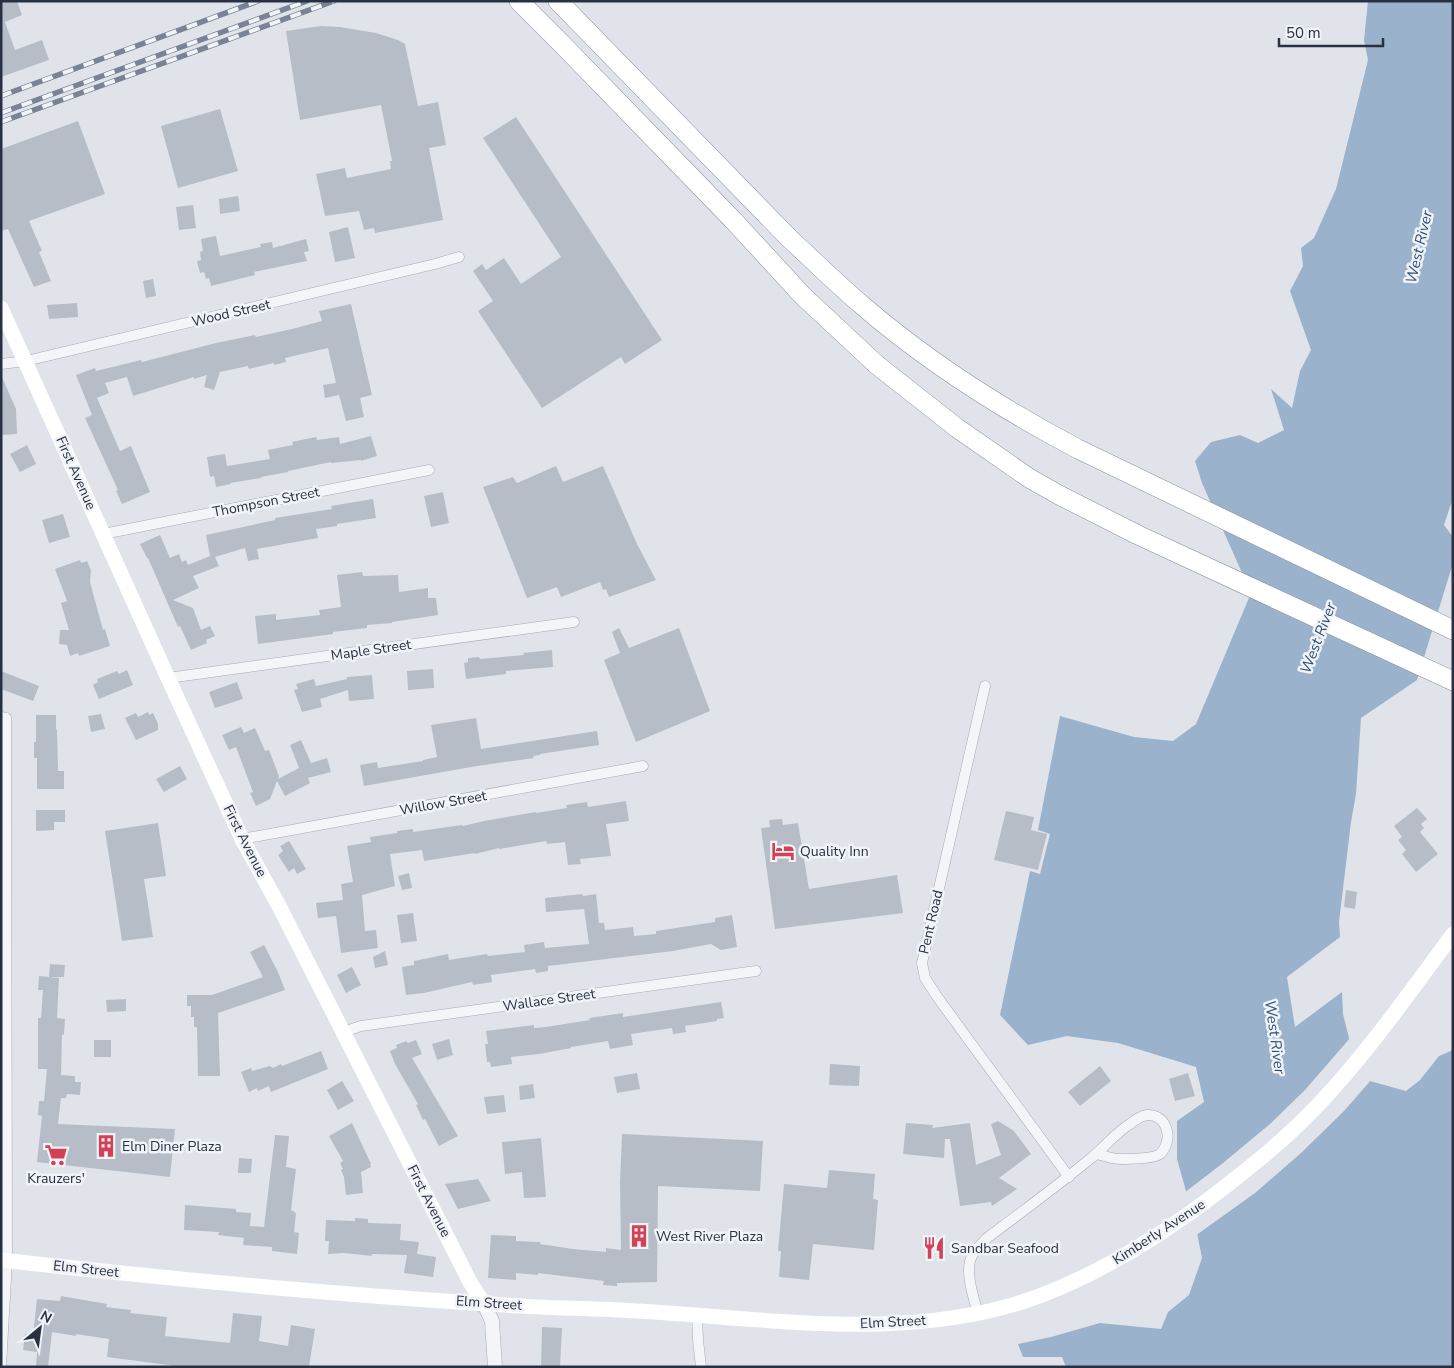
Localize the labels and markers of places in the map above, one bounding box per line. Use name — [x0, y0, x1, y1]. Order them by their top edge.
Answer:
hotel icon: Quality Inn — [770, 838, 796, 864]
place label: Quality Inn — [800, 842, 869, 861]
building icon: Elm Diner Plaza — [93, 1133, 119, 1159]
place label: Elm Diner Plaza — [122, 1137, 222, 1156]
supermarket icon: Krauzers' — [43, 1142, 69, 1168]
place label: Krauzers' — [27, 1169, 85, 1188]
building icon: West River Plaza — [626, 1223, 652, 1249]
place label: West River Plaza — [656, 1227, 763, 1246]
restaurant icon: Sandbar Seafood — [921, 1235, 947, 1261]
place label: Sandbar Seafood — [951, 1239, 1059, 1258]

